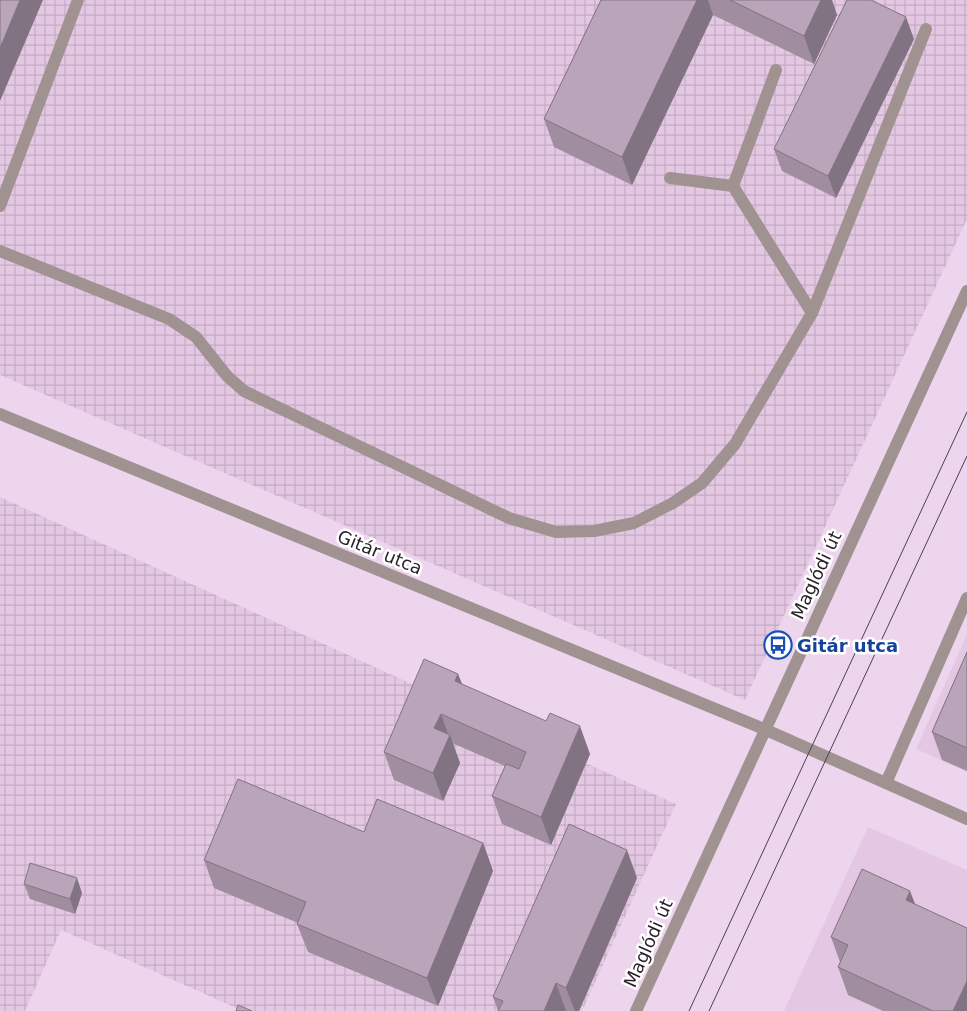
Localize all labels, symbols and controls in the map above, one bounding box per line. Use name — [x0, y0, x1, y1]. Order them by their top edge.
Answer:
street label: Gitár utca — [335, 525, 425, 579]
street label: Maglódi út — [786, 528, 846, 622]
bus stop icon: Gitár utca — [763, 630, 793, 660]
place label: Gitár utca — [797, 635, 898, 656]
street label: Maglódi út — [619, 896, 677, 990]

